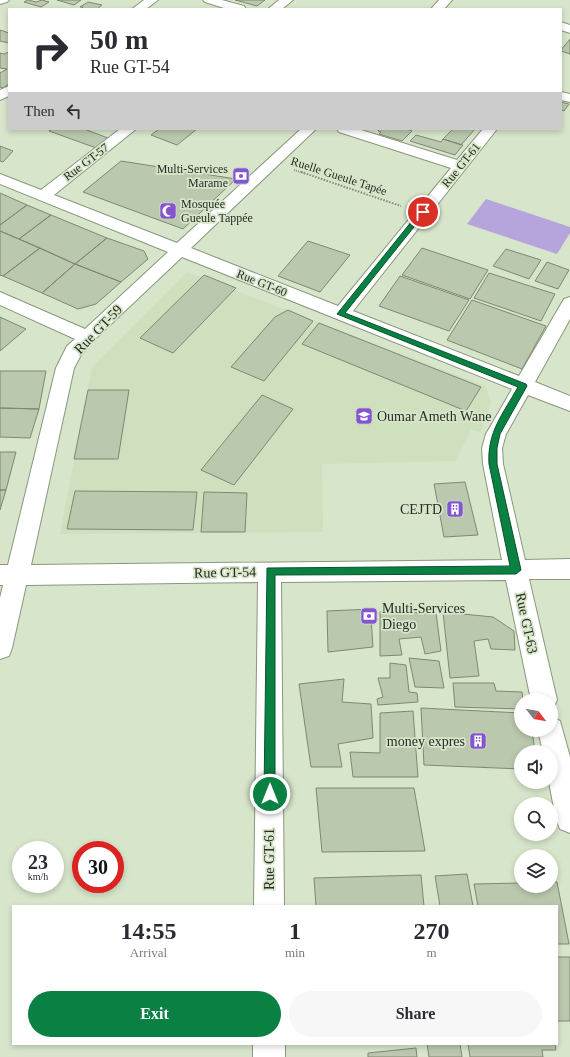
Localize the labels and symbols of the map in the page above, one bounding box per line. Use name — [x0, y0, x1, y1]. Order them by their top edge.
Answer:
street label: Rue GT-57 — [61, 140, 111, 184]
street label: Rue GT-61 — [439, 140, 483, 190]
street label: Ruelle Gueule Tapée — [289, 154, 389, 198]
place label: Multi-Services Marame — [157, 162, 228, 190]
bank icon: Multi-Services Marame — [231, 166, 251, 186]
pin — [406, 195, 440, 229]
place label: Mosquée Gueule Tappée — [181, 197, 253, 225]
mosque icon: Mosquée Gueule Tappée — [158, 201, 178, 221]
street label: Rue GT-60 — [235, 267, 289, 299]
street label: Rue GT-59 — [71, 302, 125, 357]
school or university icon: Oumar Ameth Wane — [354, 406, 374, 426]
place label: Oumar Ameth Wane — [377, 409, 491, 424]
building icon: CEJTD — [445, 499, 465, 519]
place label: CEJTD — [400, 502, 442, 517]
street label: Rue GT-54 — [194, 564, 256, 581]
street label: Rue GT-63 — [513, 591, 540, 655]
place label: Multi-Services Diego — [382, 601, 465, 632]
bank icon: Multi-Services Diego — [359, 606, 379, 626]
north arrow — [514, 693, 558, 737]
building icon: money expres — [468, 731, 488, 751]
place label: money expres — [387, 734, 465, 749]
position arrow — [249, 773, 291, 815]
street label: Rue GT-61 — [262, 828, 277, 890]
speed limit sign: 30 — [72, 841, 124, 893]

